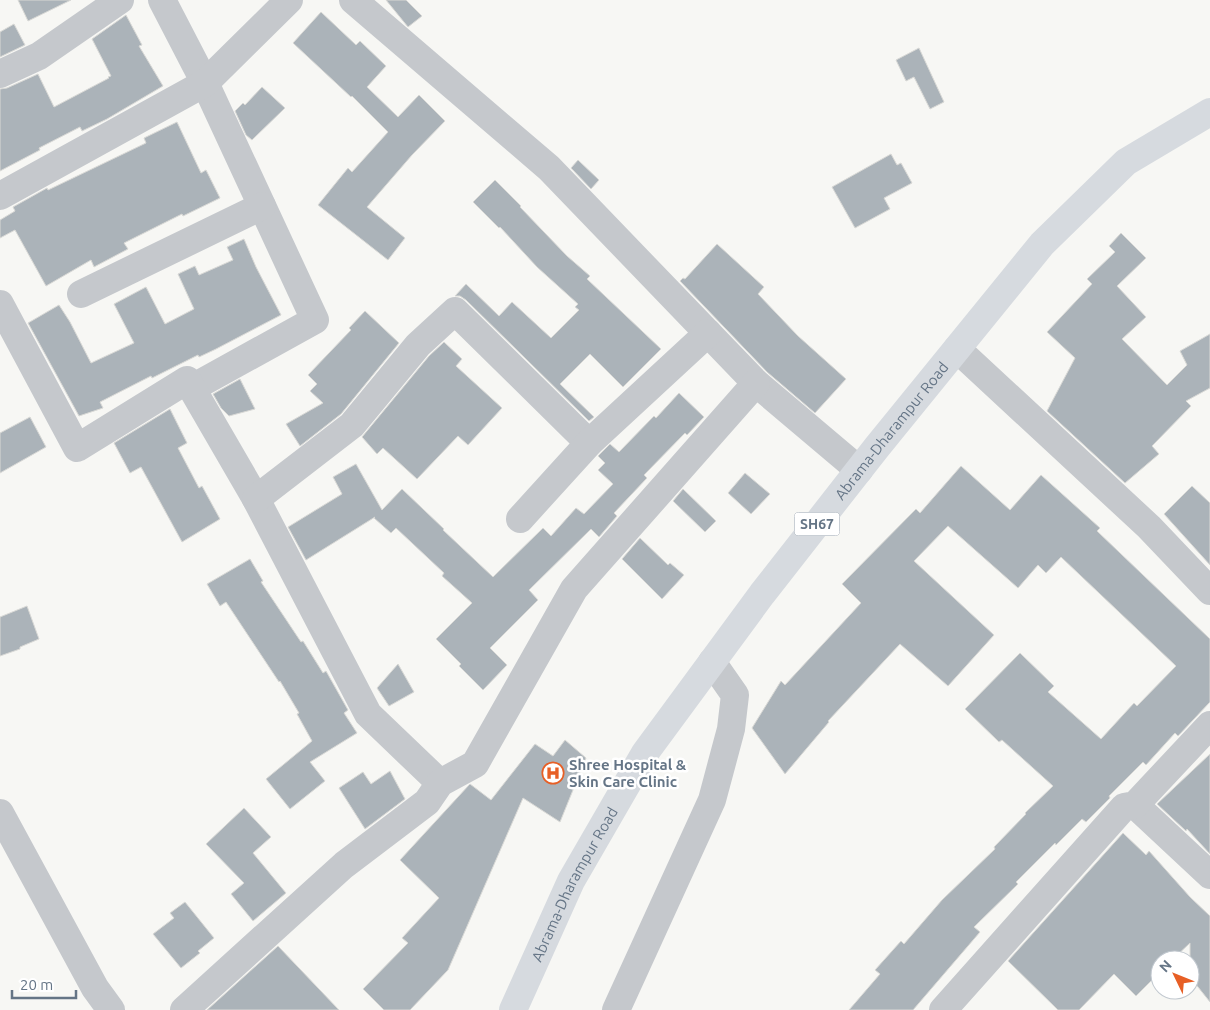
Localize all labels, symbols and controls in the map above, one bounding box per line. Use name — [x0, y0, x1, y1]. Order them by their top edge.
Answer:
street label: Abrama-Dharampur Road — [831, 358, 951, 503]
road number: SH67 — [794, 512, 840, 536]
place label: Shree Hospital & Skin Care Clinic — [569, 756, 687, 790]
hospital icon: Shree Hospital & Skin Care Clinic — [541, 761, 565, 785]
street label: Abrama-Dharampur Road — [528, 804, 621, 964]
north arrow — [1150, 950, 1200, 1000]
text: N — [1156, 957, 1175, 975]
scale bar — [12, 968, 76, 1000]
text: 20 m — [20, 976, 53, 993]

